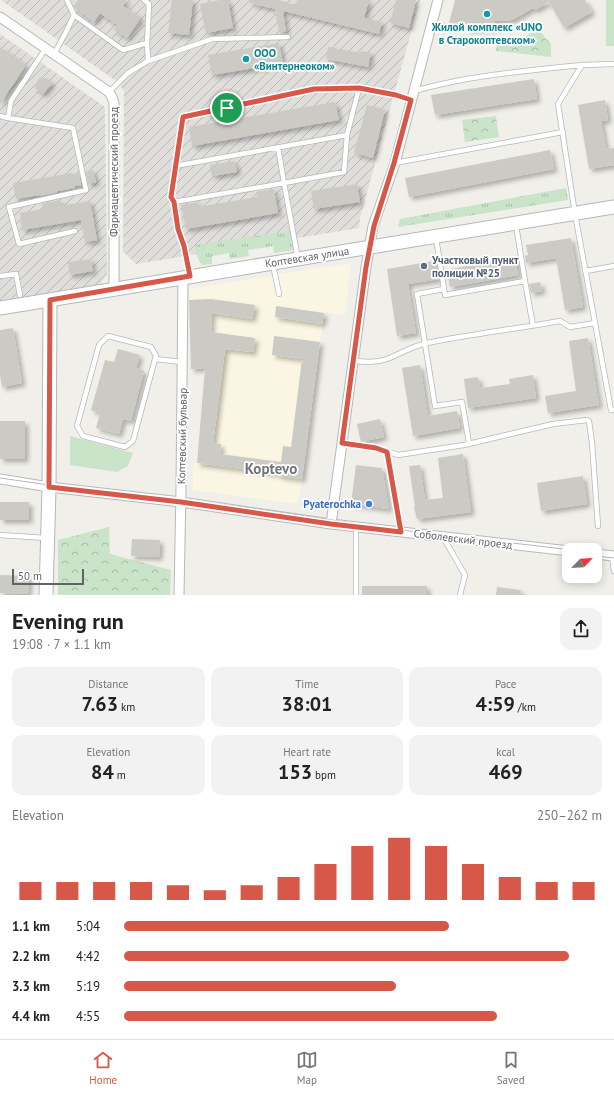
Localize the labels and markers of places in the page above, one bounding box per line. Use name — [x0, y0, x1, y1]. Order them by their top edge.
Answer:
marker: Жилой комплекс «UNO в Старокоптевском» — [482, 9, 492, 19]
place label: Жилой комплекс «UNO в Старокоптевском» — [431, 20, 542, 47]
place label: ООО «Винтернеоком» — [254, 46, 336, 73]
marker: ООО «Винтернеоком» — [241, 54, 251, 64]
pin — [210, 91, 244, 125]
place label: Участковый пункт полиции №25 — [431, 253, 519, 280]
marker: Участковый пункт полиции №25 — [419, 261, 429, 271]
place label: Pyaterochka — [303, 497, 361, 511]
marker: Pyaterochka — [364, 499, 374, 509]

